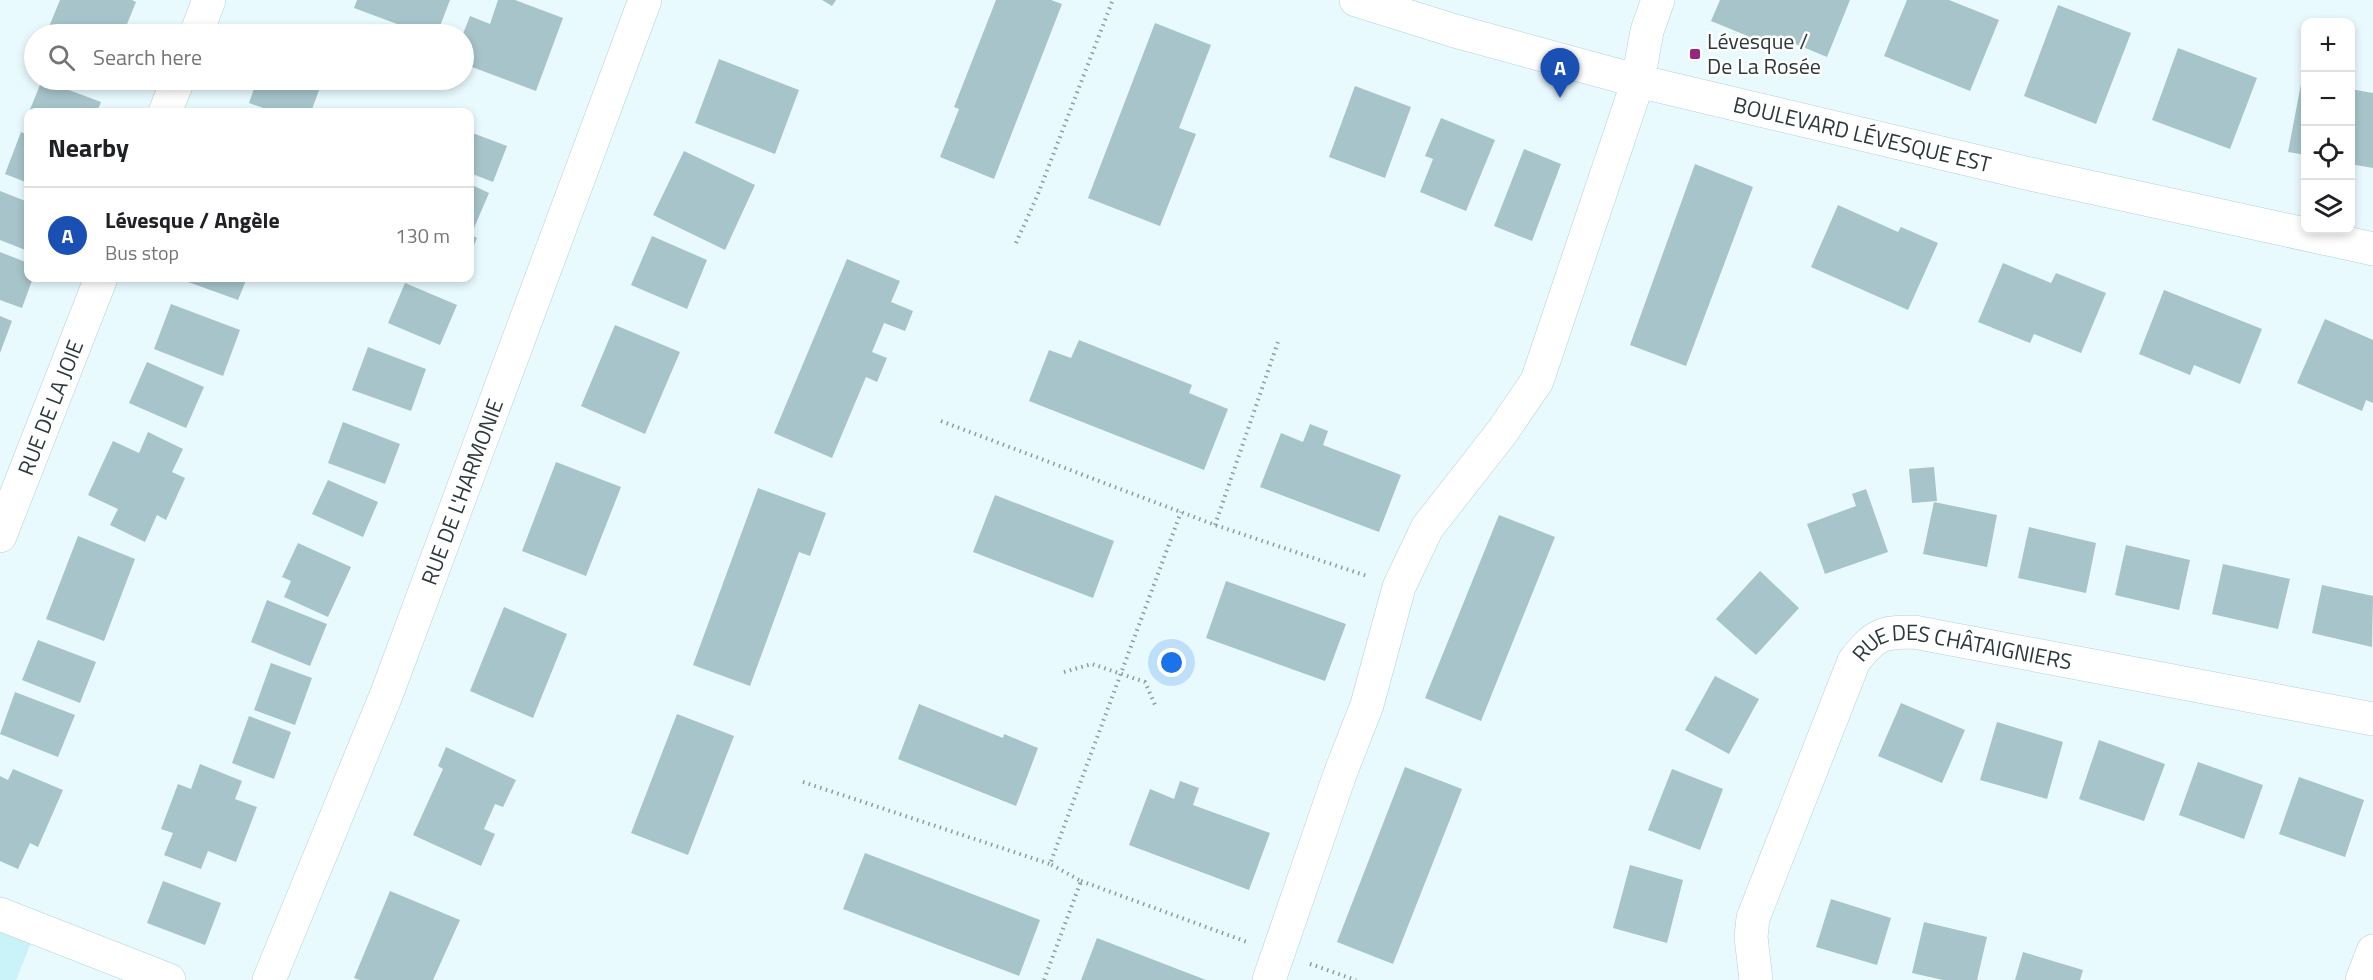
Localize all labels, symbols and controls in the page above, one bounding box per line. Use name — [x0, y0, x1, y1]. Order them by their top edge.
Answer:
map controls — [2301, 18, 2355, 234]
button: + — [2301, 18, 2355, 72]
search box — [24, 24, 474, 90]
place label: Lévesque / De La Rosée — [1707, 24, 1821, 83]
text: Search here — [93, 40, 202, 74]
icon: search — [45, 41, 78, 74]
marker: Lévesque / De La Rosée — [1688, 47, 1702, 61]
pin: A — [1540, 48, 1580, 98]
button: − — [2301, 72, 2355, 126]
street label: BOULEVARD LÉVESQUE EST — [1730, 87, 1995, 181]
button: locate — [2301, 126, 2355, 180]
text: Nearby — [48, 128, 129, 167]
button: layers — [2301, 180, 2355, 234]
text: Lévesque / Angèle — [105, 203, 280, 237]
text: A — [61, 220, 74, 251]
text: 130 m — [395, 220, 450, 251]
text: Bus stop — [105, 237, 179, 268]
street label: RUE DE LA JOIE — [8, 335, 92, 480]
street label: RUE DE L'HARMONIE — [412, 394, 512, 590]
text: RUE DES CHÂTAIGNIERS — [1843, 615, 2075, 679]
your location — [1157, 648, 1186, 677]
street label: RUE DES CHÂTAIGNIERS — [1853, 651, 2081, 681]

